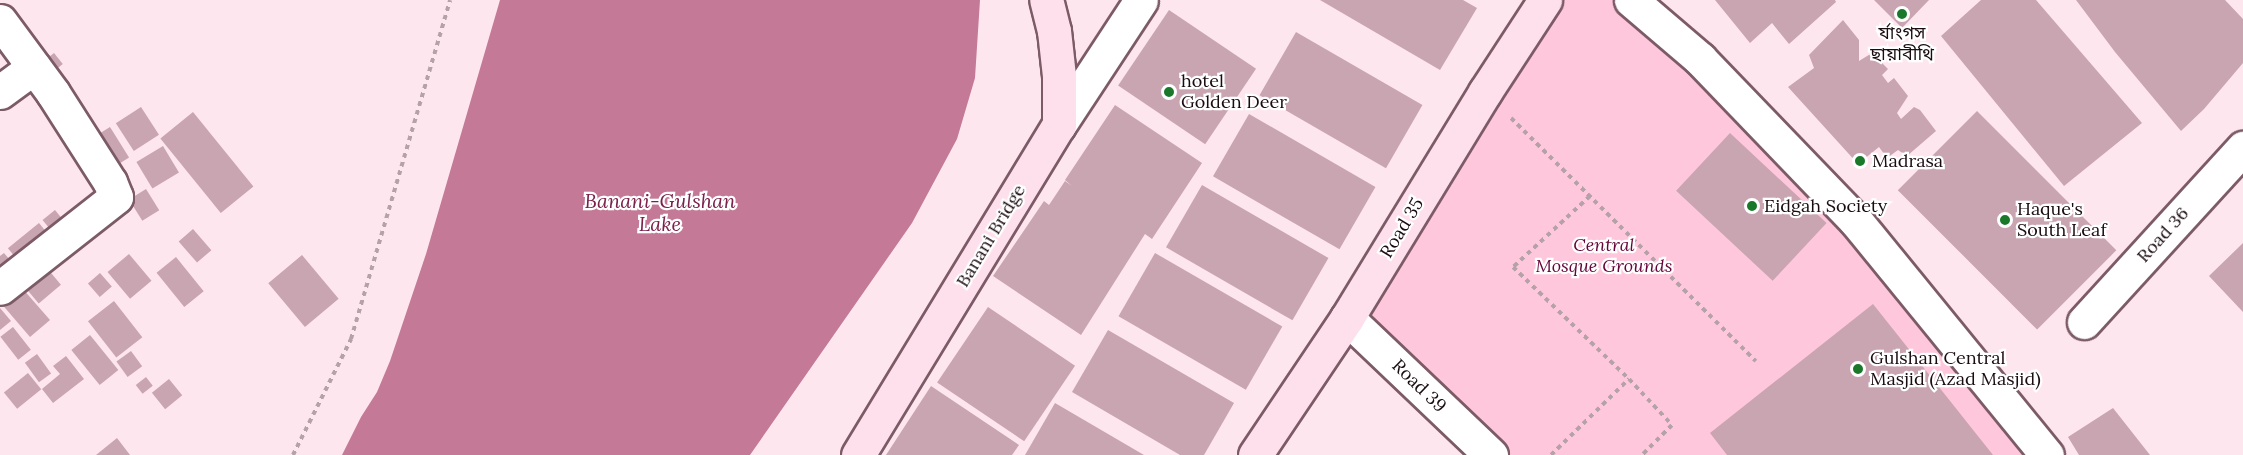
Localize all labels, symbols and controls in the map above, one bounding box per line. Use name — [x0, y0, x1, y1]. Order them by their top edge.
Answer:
marker: র্যাংগস ছায়াবীথি — [1895, 7, 1909, 21]
place label: র্যাংগস ছায়াবীথি — [1870, 23, 1934, 66]
place label: hotel Golden Deer — [1181, 71, 1287, 113]
marker: hotel Golden Deer — [1162, 85, 1176, 99]
place label: Madrasa — [1872, 150, 1943, 172]
marker: Madrasa — [1853, 154, 1867, 168]
street label: Banani Bridge — [952, 181, 1030, 291]
water label: Banani-Gulshan Lake — [585, 188, 735, 235]
street label: Road 35 — [1376, 194, 1428, 262]
place label: Eidgah Society — [1764, 195, 1887, 217]
marker: Eidgah Society — [1745, 199, 1759, 213]
place label: Haque's South Leaf — [2017, 199, 2106, 242]
street label: Road 36 — [2133, 203, 2193, 267]
marker: Haque's South Leaf — [1998, 213, 2012, 227]
park label: Central Mosque Grounds — [1535, 235, 1673, 278]
place label: Gulshan Central Masjid (Azad Masjid) — [1870, 348, 2041, 391]
street label: Road 39 — [1387, 355, 1451, 417]
marker: Gulshan Central Masjid (Azad Masjid) — [1851, 362, 1865, 376]

